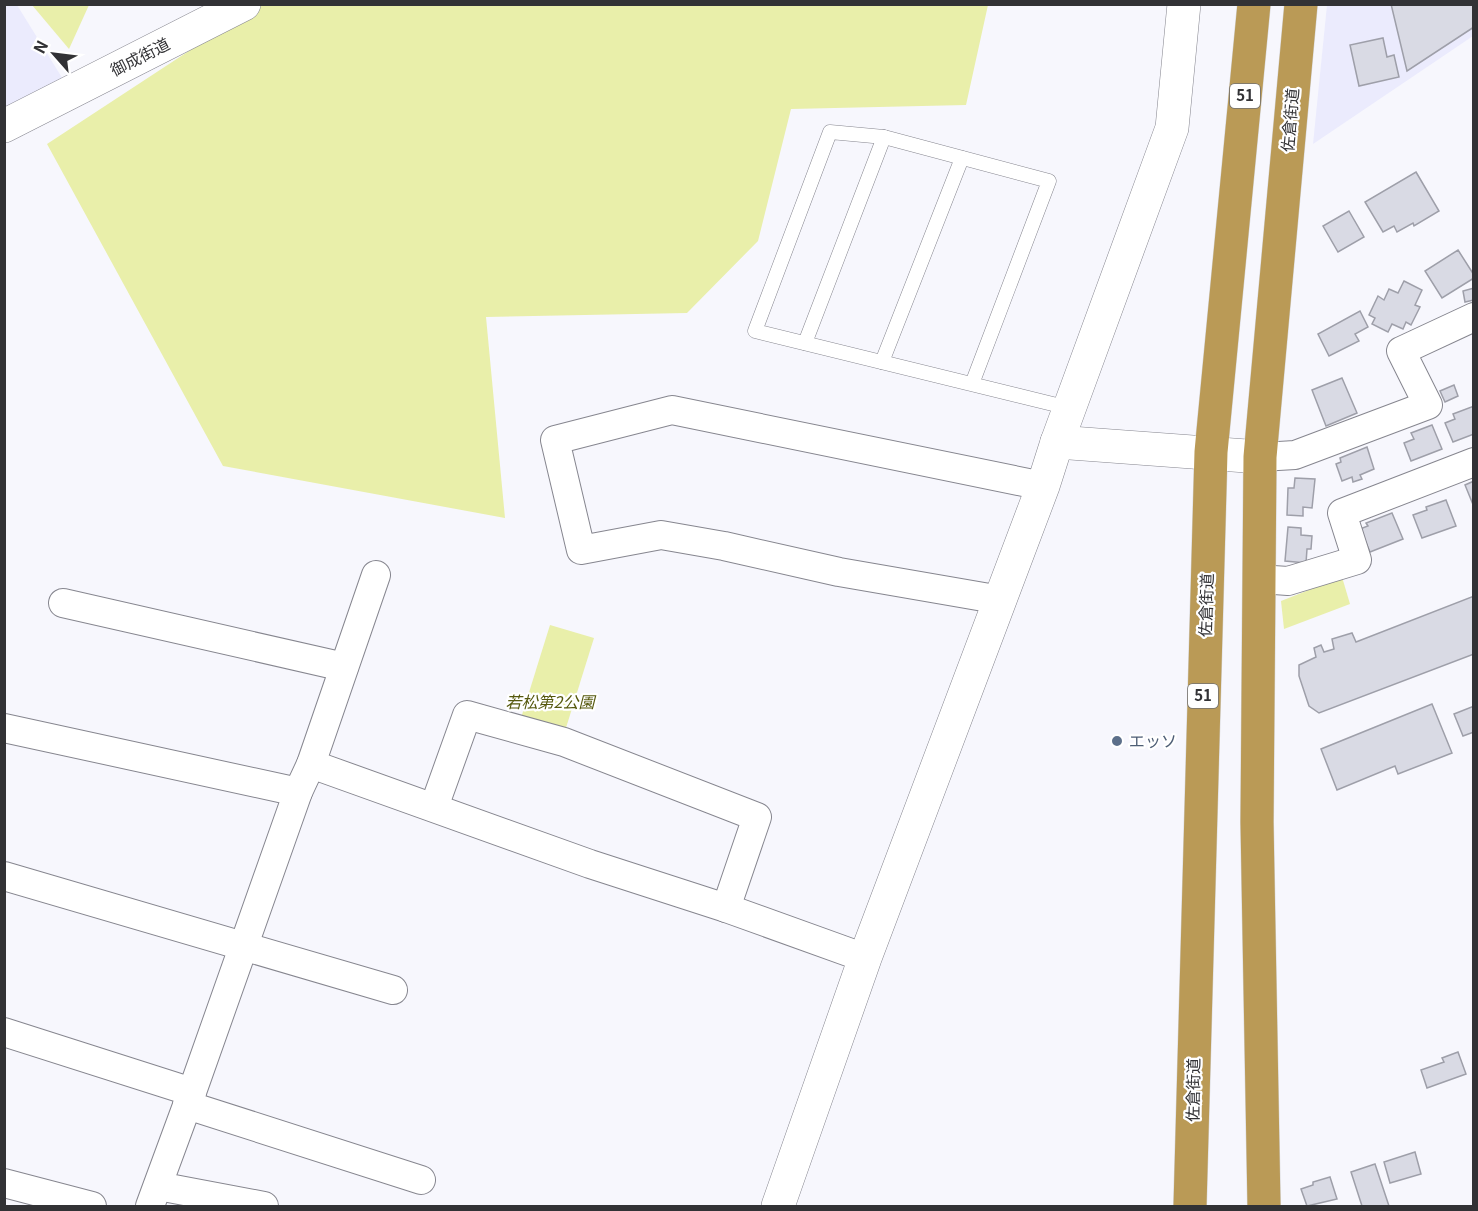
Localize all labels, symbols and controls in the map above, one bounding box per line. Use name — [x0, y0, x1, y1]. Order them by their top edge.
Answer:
north arrow — [24, 24, 84, 84]
street label: 御成街道 — [106, 31, 174, 81]
text: N — [26, 36, 53, 57]
road number: 51 — [1230, 84, 1260, 108]
street label: 佐倉街道 — [1274, 87, 1304, 153]
street label: 佐倉街道 — [1192, 573, 1218, 637]
road number: 51 — [1188, 684, 1218, 708]
park label: 若松第2公園 — [506, 689, 596, 713]
place label: エッソ — [1129, 728, 1177, 752]
marker: エッソ — [1110, 734, 1124, 748]
street label: 佐倉街道 — [1179, 1058, 1205, 1122]

